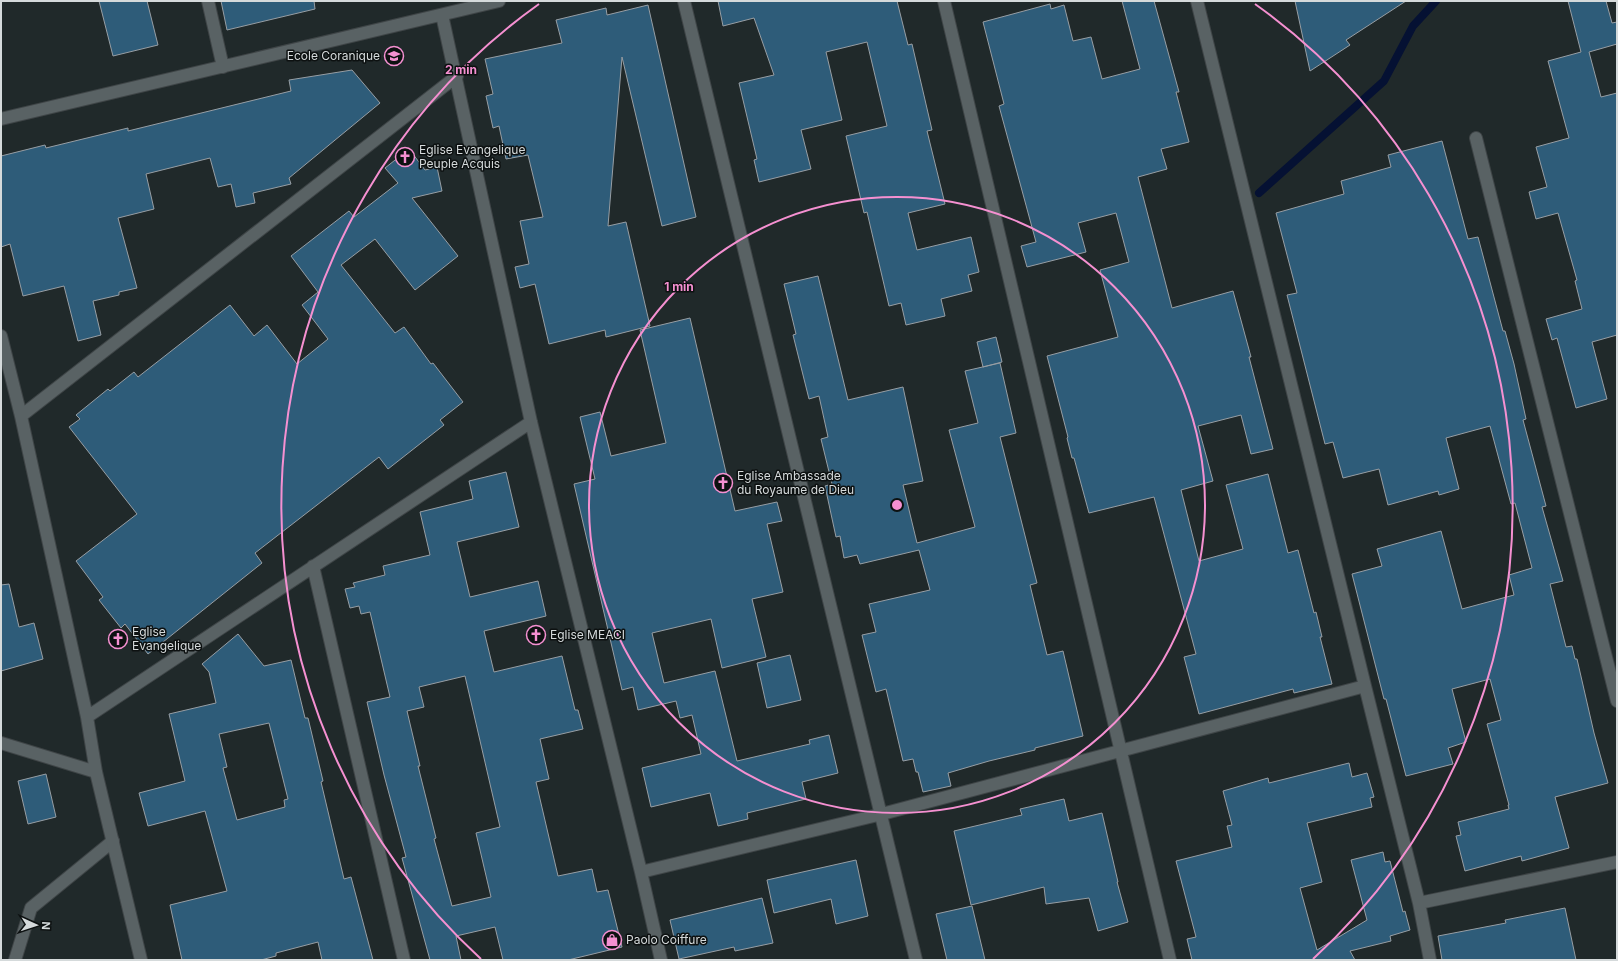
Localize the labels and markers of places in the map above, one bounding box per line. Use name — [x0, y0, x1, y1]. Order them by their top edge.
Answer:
school or university icon: Ecole Coranique — [383, 45, 405, 67]
place label: Ecole Coranique — [287, 48, 380, 63]
place label: Eglise Evangelique Peuple Acquis — [419, 142, 525, 171]
church icon: Eglise Evangelique Peuple Acquis — [394, 146, 416, 168]
place label: Eglise Ambassade du Royaume de Dieu — [737, 468, 854, 497]
church icon: Eglise Ambassade du Royaume de Dieu — [712, 472, 734, 494]
centre of rings — [890, 498, 904, 512]
place label: Eglise Evangelique — [132, 624, 201, 653]
church icon: Eglise MEACI — [525, 624, 547, 646]
place label: Eglise MEACI — [550, 627, 625, 642]
church icon: Eglise Evangelique — [107, 628, 129, 650]
shop icon: Paolo Coiffure — [601, 929, 623, 951]
place label: Paolo Coiffure — [626, 932, 707, 947]

